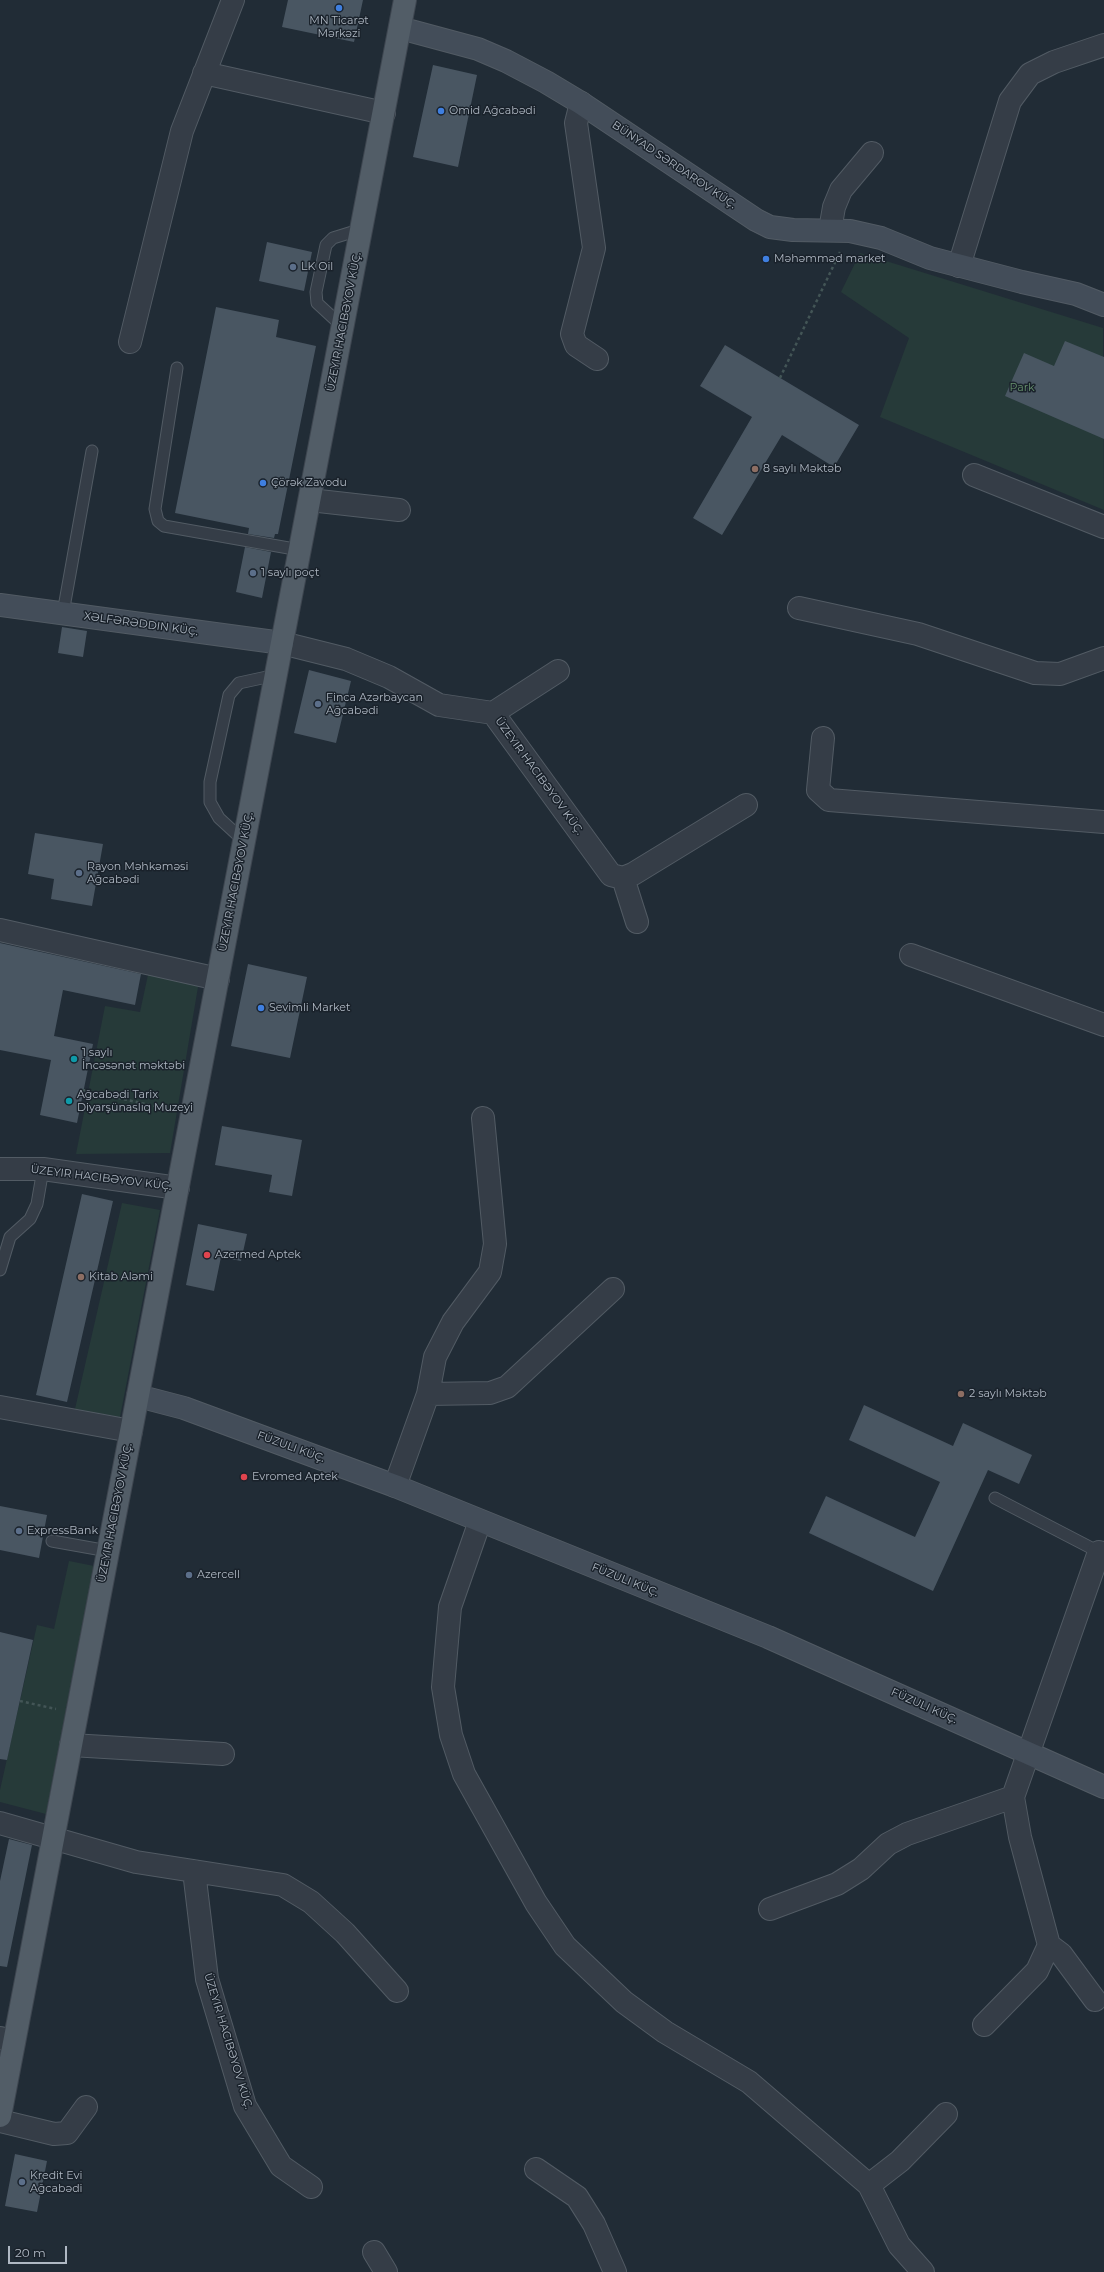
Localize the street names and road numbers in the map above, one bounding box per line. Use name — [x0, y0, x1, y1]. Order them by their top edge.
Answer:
street label: BÜNYAD SƏRDAROV KÜÇ. — [609, 118, 739, 212]
street label: ÜZEYIR HACIBƏYOV KÜÇ. — [324, 251, 364, 393]
street label: XƏLFƏRƏDDIN KÜÇ. — [83, 609, 199, 639]
street label: ÜZEYIR HACIBƏYOV KÜÇ. — [492, 715, 586, 837]
street label: ÜZEYIR HACIBƏYOV KÜÇ. — [216, 811, 256, 953]
street label: ÜZEYIR HACIBƏYOV KÜÇ. — [30, 1163, 172, 1193]
street label: FÜZULI KÜÇ. — [255, 1429, 327, 1465]
street label: ÜZEYIR HACIBƏYOV KÜÇ. — [95, 1442, 135, 1584]
street label: FÜZULI KÜÇ. — [590, 1561, 660, 1599]
street label: FÜZULI KÜÇ. — [889, 1686, 959, 1726]
street label: ÜZEYIR HACIBƏYOV KÜÇ. — [201, 1971, 255, 2111]

